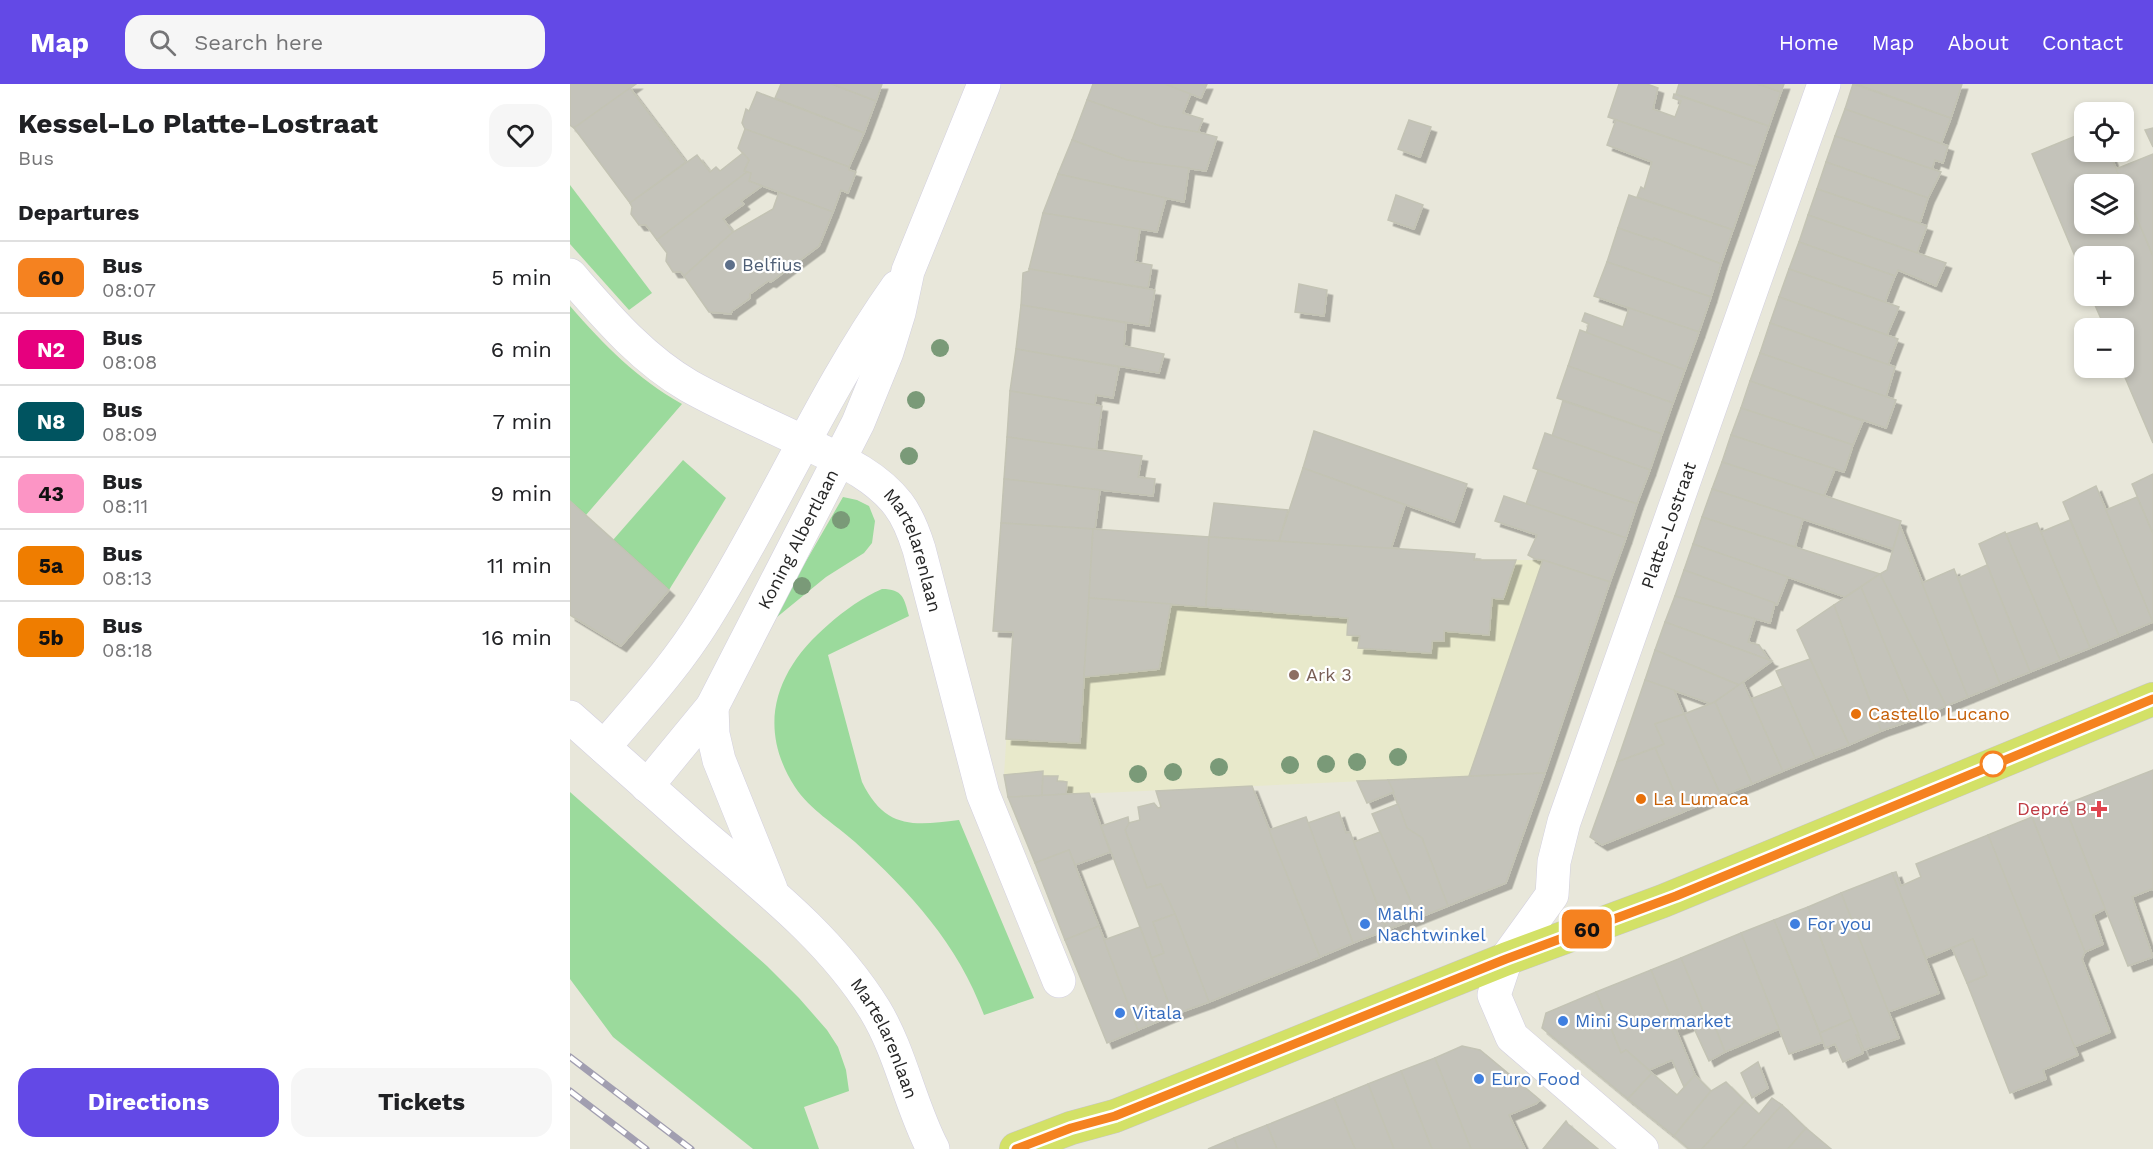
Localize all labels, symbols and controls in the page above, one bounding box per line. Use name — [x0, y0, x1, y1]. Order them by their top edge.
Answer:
search box — [125, 15, 545, 69]
text: Map — [30, 26, 89, 59]
icon: search — [146, 26, 179, 59]
text: Search here — [194, 30, 323, 55]
text: Home — [1779, 30, 1839, 55]
text: Map — [1872, 30, 1915, 55]
text: About — [1948, 30, 2009, 55]
text: Contact — [2042, 30, 2123, 55]
map controls — [2074, 102, 2134, 378]
button: locate — [2074, 102, 2134, 162]
button: heart — [489, 104, 552, 167]
text: Kessel-Lo Platte-Lostraat — [18, 107, 378, 140]
text: Bus — [18, 146, 54, 170]
button: layers — [2074, 174, 2134, 234]
text: Departures — [18, 200, 139, 225]
button: + — [2074, 246, 2134, 306]
text: Bus — [102, 253, 142, 278]
place label: Belfius — [742, 254, 802, 275]
marker: Belfius — [723, 258, 737, 272]
text: 60 — [38, 265, 64, 290]
text: 5 min — [491, 265, 552, 290]
text: 08:07 — [102, 278, 156, 302]
button: − — [2074, 318, 2134, 378]
text: Bus — [102, 325, 142, 350]
text: N2 — [37, 337, 65, 362]
text: 6 min — [491, 337, 552, 362]
text: 08:08 — [102, 350, 157, 374]
text: Bus — [102, 397, 142, 422]
text: N8 — [37, 409, 65, 434]
text: 7 min — [492, 409, 552, 434]
text: 08:09 — [102, 422, 157, 446]
street label: Platte-Lostraat — [1636, 458, 1700, 591]
street label: Koning Albertlaan — [753, 465, 842, 612]
text: Bus — [102, 469, 142, 494]
text: 43 — [38, 481, 64, 506]
text: 9 min — [490, 481, 552, 506]
street label: Martelarenlaan — [879, 484, 946, 614]
text: 08:11 — [102, 494, 148, 518]
text: Bus — [102, 541, 142, 566]
text: 5a — [39, 553, 63, 578]
text: 11 min — [487, 553, 552, 578]
text: 08:13 — [102, 566, 152, 590]
text: Bus — [102, 613, 142, 638]
text: 5b — [38, 625, 64, 650]
text: 16 min — [482, 625, 552, 650]
text: 08:18 — [102, 638, 153, 662]
place label: Ark 3 — [1306, 664, 1352, 685]
marker: Ark 3 — [1287, 668, 1301, 682]
place label: Castello Lucano — [1868, 703, 2010, 724]
marker: Castello Lucano — [1849, 707, 1863, 721]
unlabelled marker — [1980, 751, 2006, 777]
place label: La Lumaca — [1653, 788, 1749, 809]
marker: La Lumaca — [1634, 792, 1648, 806]
place label: Depré B — [2017, 798, 2087, 819]
marker: Depré B — [2092, 802, 2106, 816]
place label: Malhi Nachtwinkel — [1377, 903, 1486, 945]
line badge: 60 — [1560, 910, 1614, 948]
place label: For you — [1807, 913, 1872, 934]
marker: Malhi Nachtwinkel — [1358, 917, 1372, 931]
text: 60 — [1574, 917, 1600, 942]
marker: For you — [1788, 917, 1802, 931]
street label: Martelarenlaan — [847, 974, 922, 1101]
place label: Vitala — [1132, 1002, 1182, 1023]
marker: Vitala — [1113, 1006, 1127, 1020]
place label: Mini Supermarket — [1575, 1010, 1731, 1031]
marker: Mini Supermarket — [1556, 1014, 1570, 1028]
button: Directions — [18, 1068, 279, 1137]
button: Tickets — [291, 1068, 552, 1137]
place label: Euro Food — [1491, 1068, 1580, 1089]
marker: Euro Food — [1472, 1072, 1486, 1086]

